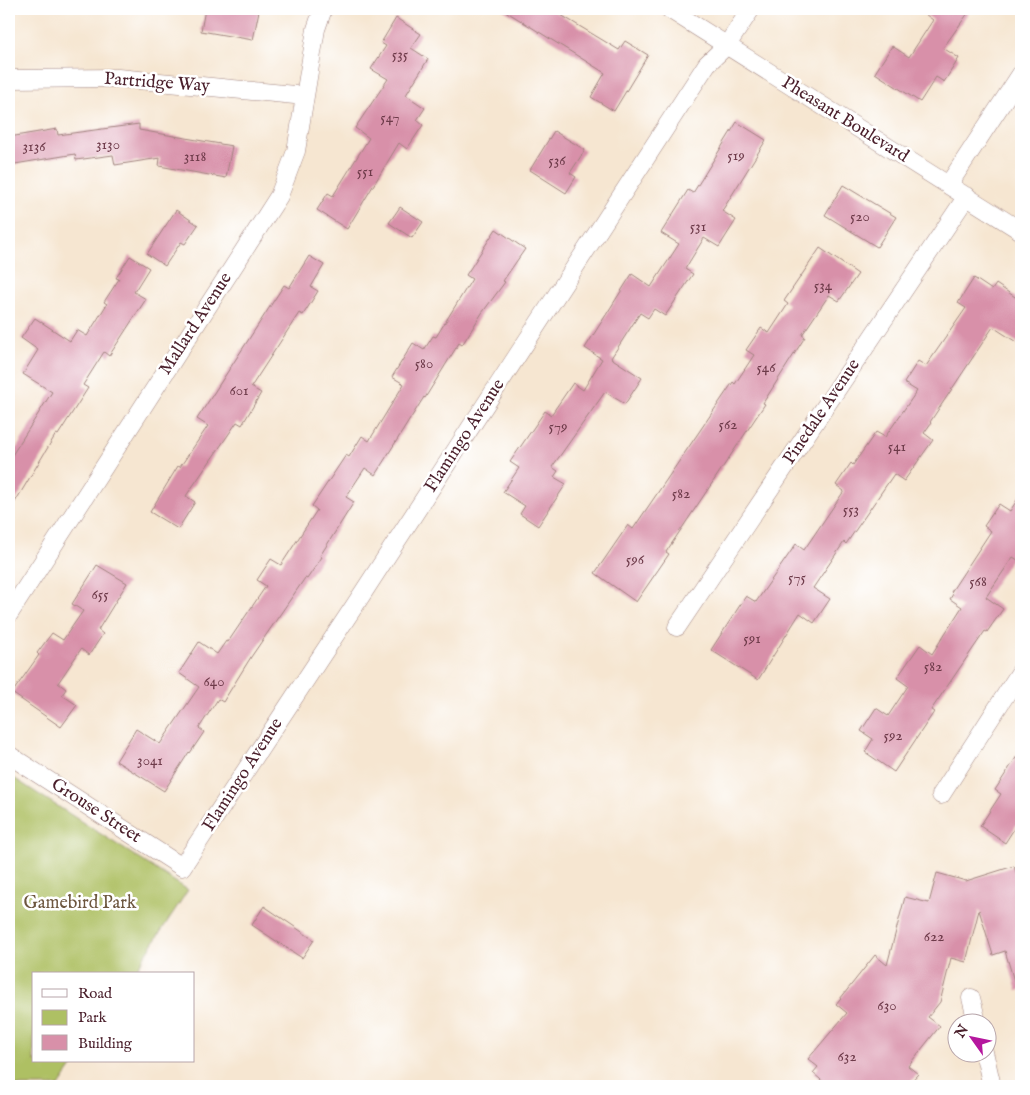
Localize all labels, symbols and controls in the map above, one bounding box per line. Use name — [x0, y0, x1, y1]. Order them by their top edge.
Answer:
house number: 535 — [392, 45, 409, 64]
street label: Partridge Way — [103, 68, 211, 98]
street label: Pheasant Boulevard — [777, 72, 913, 169]
house number: 547 — [380, 108, 400, 127]
house number: 3130 — [96, 135, 120, 154]
house number: 3136 — [22, 137, 46, 156]
house number: 519 — [727, 146, 745, 165]
house number: 3118 — [184, 147, 206, 166]
house number: 536 — [548, 151, 566, 170]
house number: 551 — [357, 162, 373, 181]
house number: 520 — [850, 207, 870, 226]
house number: 531 — [690, 217, 706, 236]
street label: Mallard Avenue — [154, 268, 238, 380]
house number: 534 — [814, 276, 833, 295]
house number: 580 — [415, 354, 433, 373]
street label: Pinedale Avenue — [778, 355, 866, 469]
house number: 546 — [756, 358, 776, 377]
street label: Flamingo Avenue — [420, 375, 510, 497]
house number: 601 — [229, 381, 249, 400]
house number: 562 — [719, 415, 737, 434]
house number: 579 — [549, 417, 568, 436]
house number: 541 — [888, 437, 906, 456]
house number: 582 — [672, 484, 690, 503]
house number: 553 — [843, 500, 859, 519]
house number: 596 — [626, 550, 645, 569]
house number: 575 — [788, 568, 807, 587]
house number: 568 — [969, 572, 987, 591]
house number: 655 — [91, 585, 109, 604]
house number: 591 — [743, 629, 761, 648]
house number: 582 — [924, 657, 942, 676]
house number: 640 — [203, 672, 225, 691]
street label: Flamingo Avenue — [198, 714, 288, 836]
house number: 592 — [883, 726, 903, 745]
house number: 3041 — [137, 751, 163, 770]
street label: Grouse Street — [46, 773, 146, 849]
park label: Gamebird Park — [24, 892, 137, 915]
house number: 622 — [924, 927, 944, 946]
legend — [32, 972, 195, 1062]
text: Road — [78, 984, 113, 1003]
house number: 630 — [877, 996, 897, 1015]
text: Park — [78, 1008, 108, 1027]
north arrow — [948, 1012, 998, 1062]
text: N — [951, 1021, 973, 1042]
text: Building — [78, 1034, 133, 1053]
house number: 632 — [838, 1047, 856, 1066]

